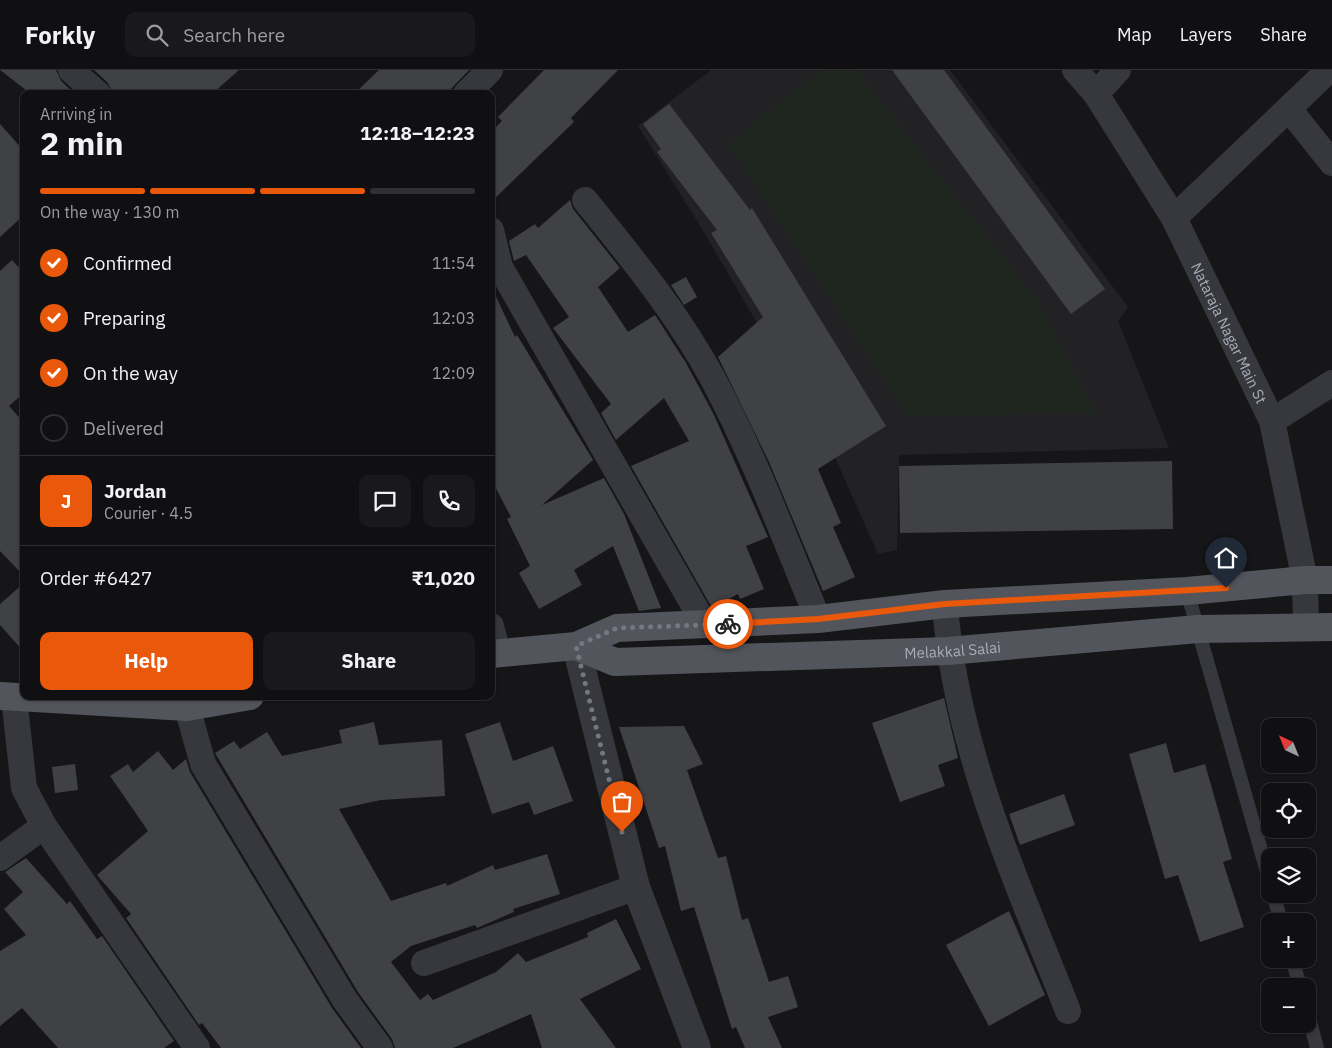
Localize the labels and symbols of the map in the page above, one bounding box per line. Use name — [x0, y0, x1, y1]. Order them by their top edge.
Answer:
street label: Nataraja Nagar Main St — [1187, 259, 1272, 407]
pin — [1205, 537, 1247, 588]
courier — [703, 599, 753, 649]
street label: Melakkal Salai — [904, 637, 1002, 662]
north arrow — [1261, 718, 1316, 772]
pin — [601, 781, 643, 832]

